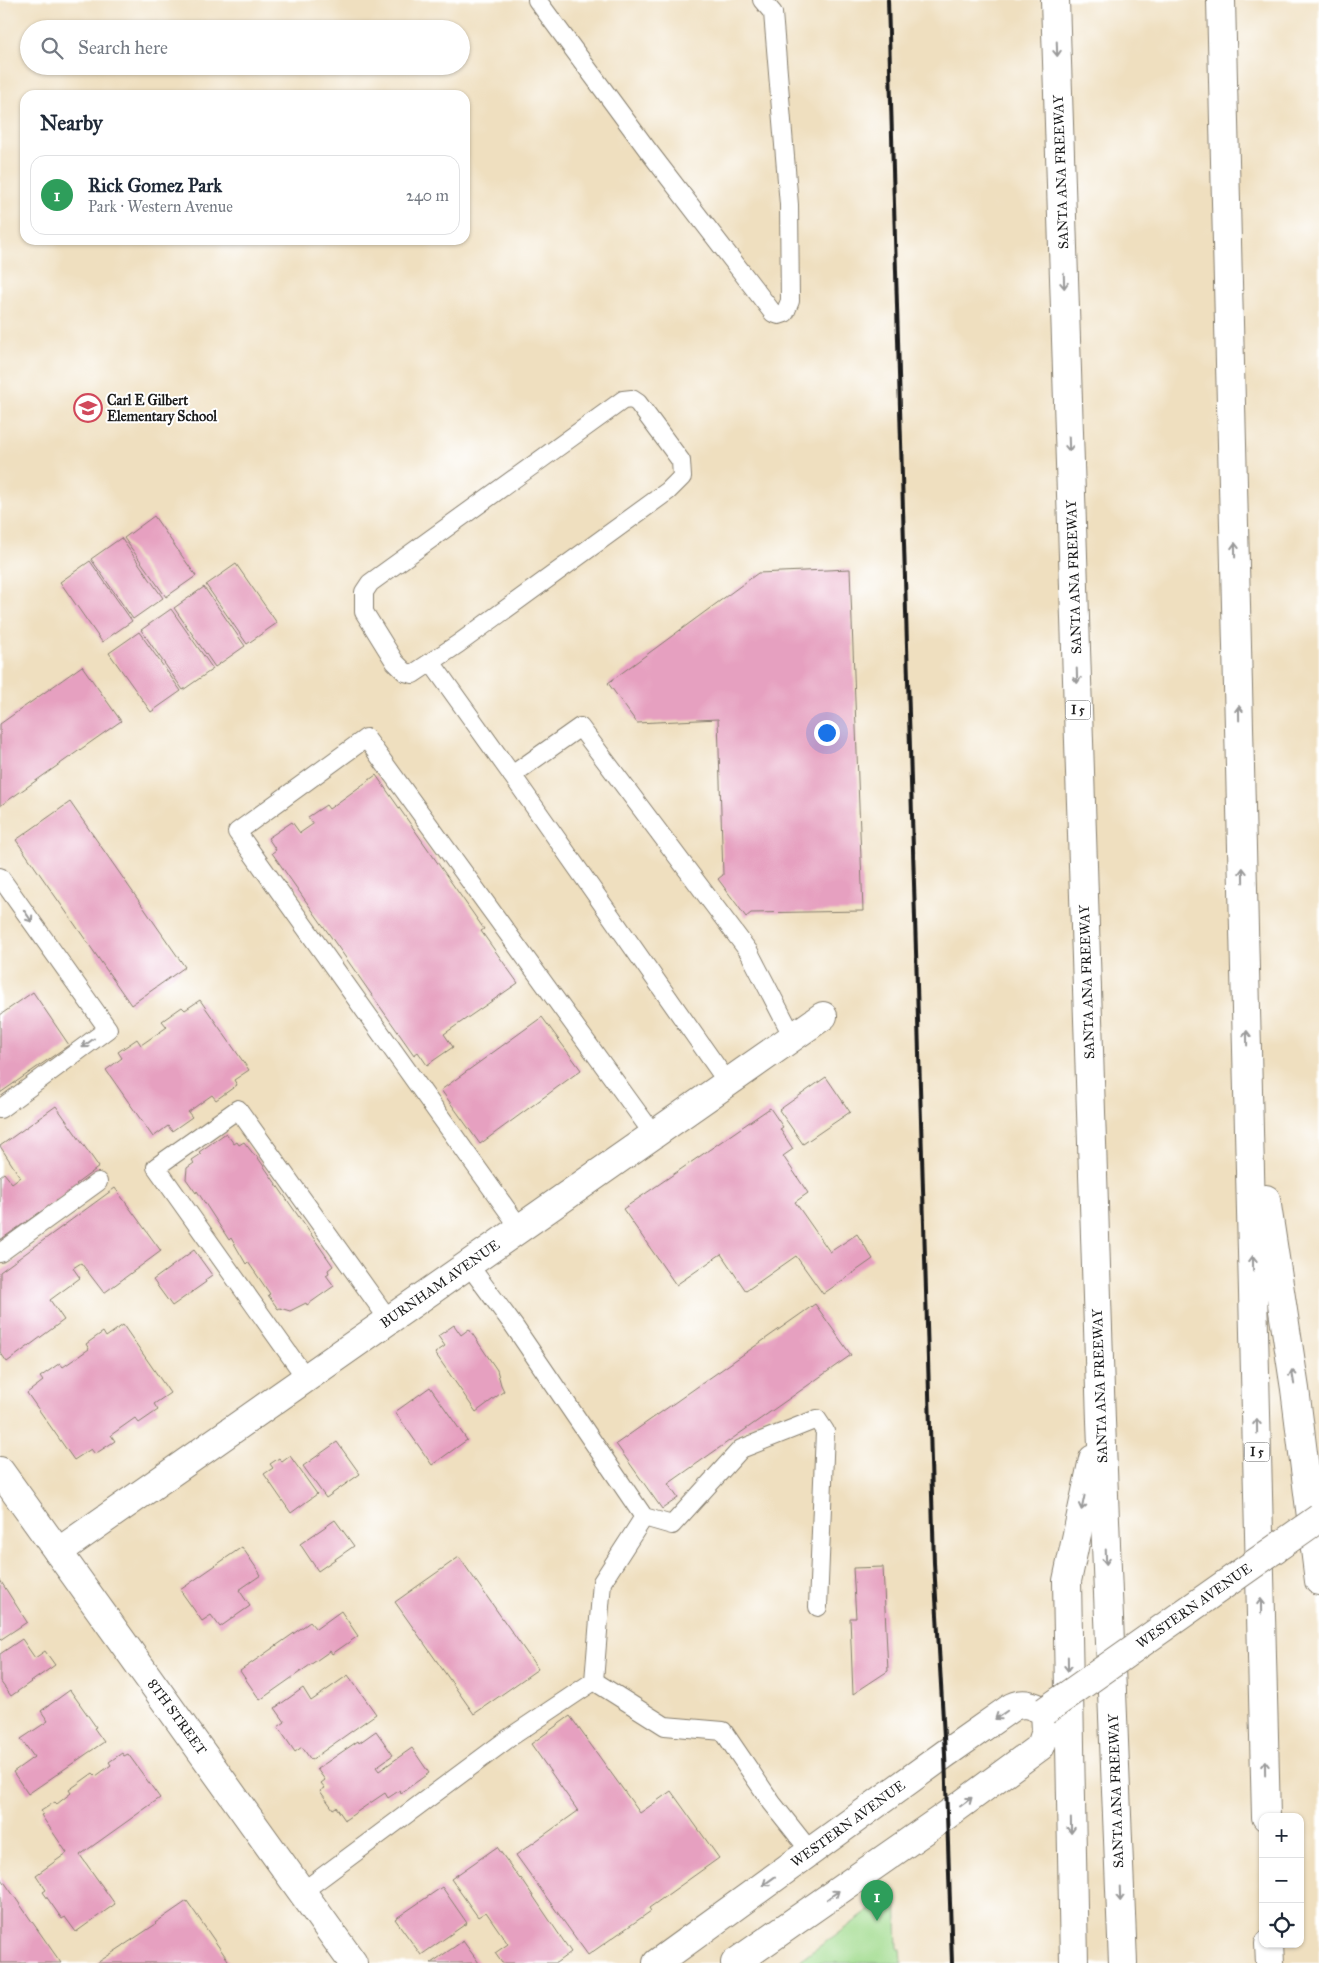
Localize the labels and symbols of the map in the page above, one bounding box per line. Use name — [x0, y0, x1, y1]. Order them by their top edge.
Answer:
one-way arrow — [1052, 40, 1062, 56]
street label: SANTA ANA FREEWAY — [1050, 93, 1072, 249]
one-way arrow — [1060, 273, 1069, 289]
place label: Carl E Gilbert Elementary School — [107, 392, 218, 426]
school or university icon: Carl E Gilbert Elementary School — [73, 393, 103, 423]
one-way arrow — [1065, 435, 1074, 451]
street label: SANTA ANA FREEWAY — [1063, 498, 1085, 654]
one-way arrow — [1230, 543, 1240, 559]
one-way arrow — [1072, 668, 1082, 684]
road number: I 5 — [1066, 700, 1090, 720]
one-way arrow — [1234, 705, 1244, 722]
your location — [814, 720, 840, 746]
one-way arrow — [1238, 868, 1248, 884]
street label: SANTA ANA FREEWAY — [1076, 903, 1098, 1059]
one-way arrow — [23, 909, 33, 923]
one-way arrow — [1243, 1030, 1252, 1046]
one-way arrow — [81, 1038, 95, 1048]
street label: BURNHAM AVENUE — [377, 1236, 503, 1332]
one-way arrow — [1248, 1255, 1258, 1272]
street label: SANTA ANA FREEWAY — [1089, 1307, 1111, 1463]
one-way arrow — [1288, 1369, 1298, 1385]
one-way arrow — [1252, 1418, 1261, 1434]
road number: I 5 — [1244, 1442, 1270, 1461]
one-way arrow — [1078, 1494, 1087, 1510]
one-way arrow — [1102, 1549, 1111, 1565]
street label: WESTERN AVENUE — [1133, 1560, 1255, 1652]
one-way arrow — [1256, 1598, 1266, 1614]
one-way arrow — [1063, 1655, 1073, 1671]
street label: 8TH STREET — [144, 1676, 210, 1758]
one-way arrow — [994, 1710, 1008, 1720]
street label: SANTA ANA FREEWAY — [1105, 1712, 1127, 1868]
one-way arrow — [1260, 1760, 1270, 1776]
street label: WESTERN AVENUE — [788, 1777, 908, 1871]
one-way arrow — [959, 1796, 972, 1807]
one-way arrow — [1066, 1818, 1076, 1834]
one-way arrow — [762, 1876, 776, 1886]
pin: 1 — [861, 1880, 893, 1921]
one-way arrow — [1116, 1886, 1125, 1902]
one-way arrow — [826, 1890, 840, 1900]

